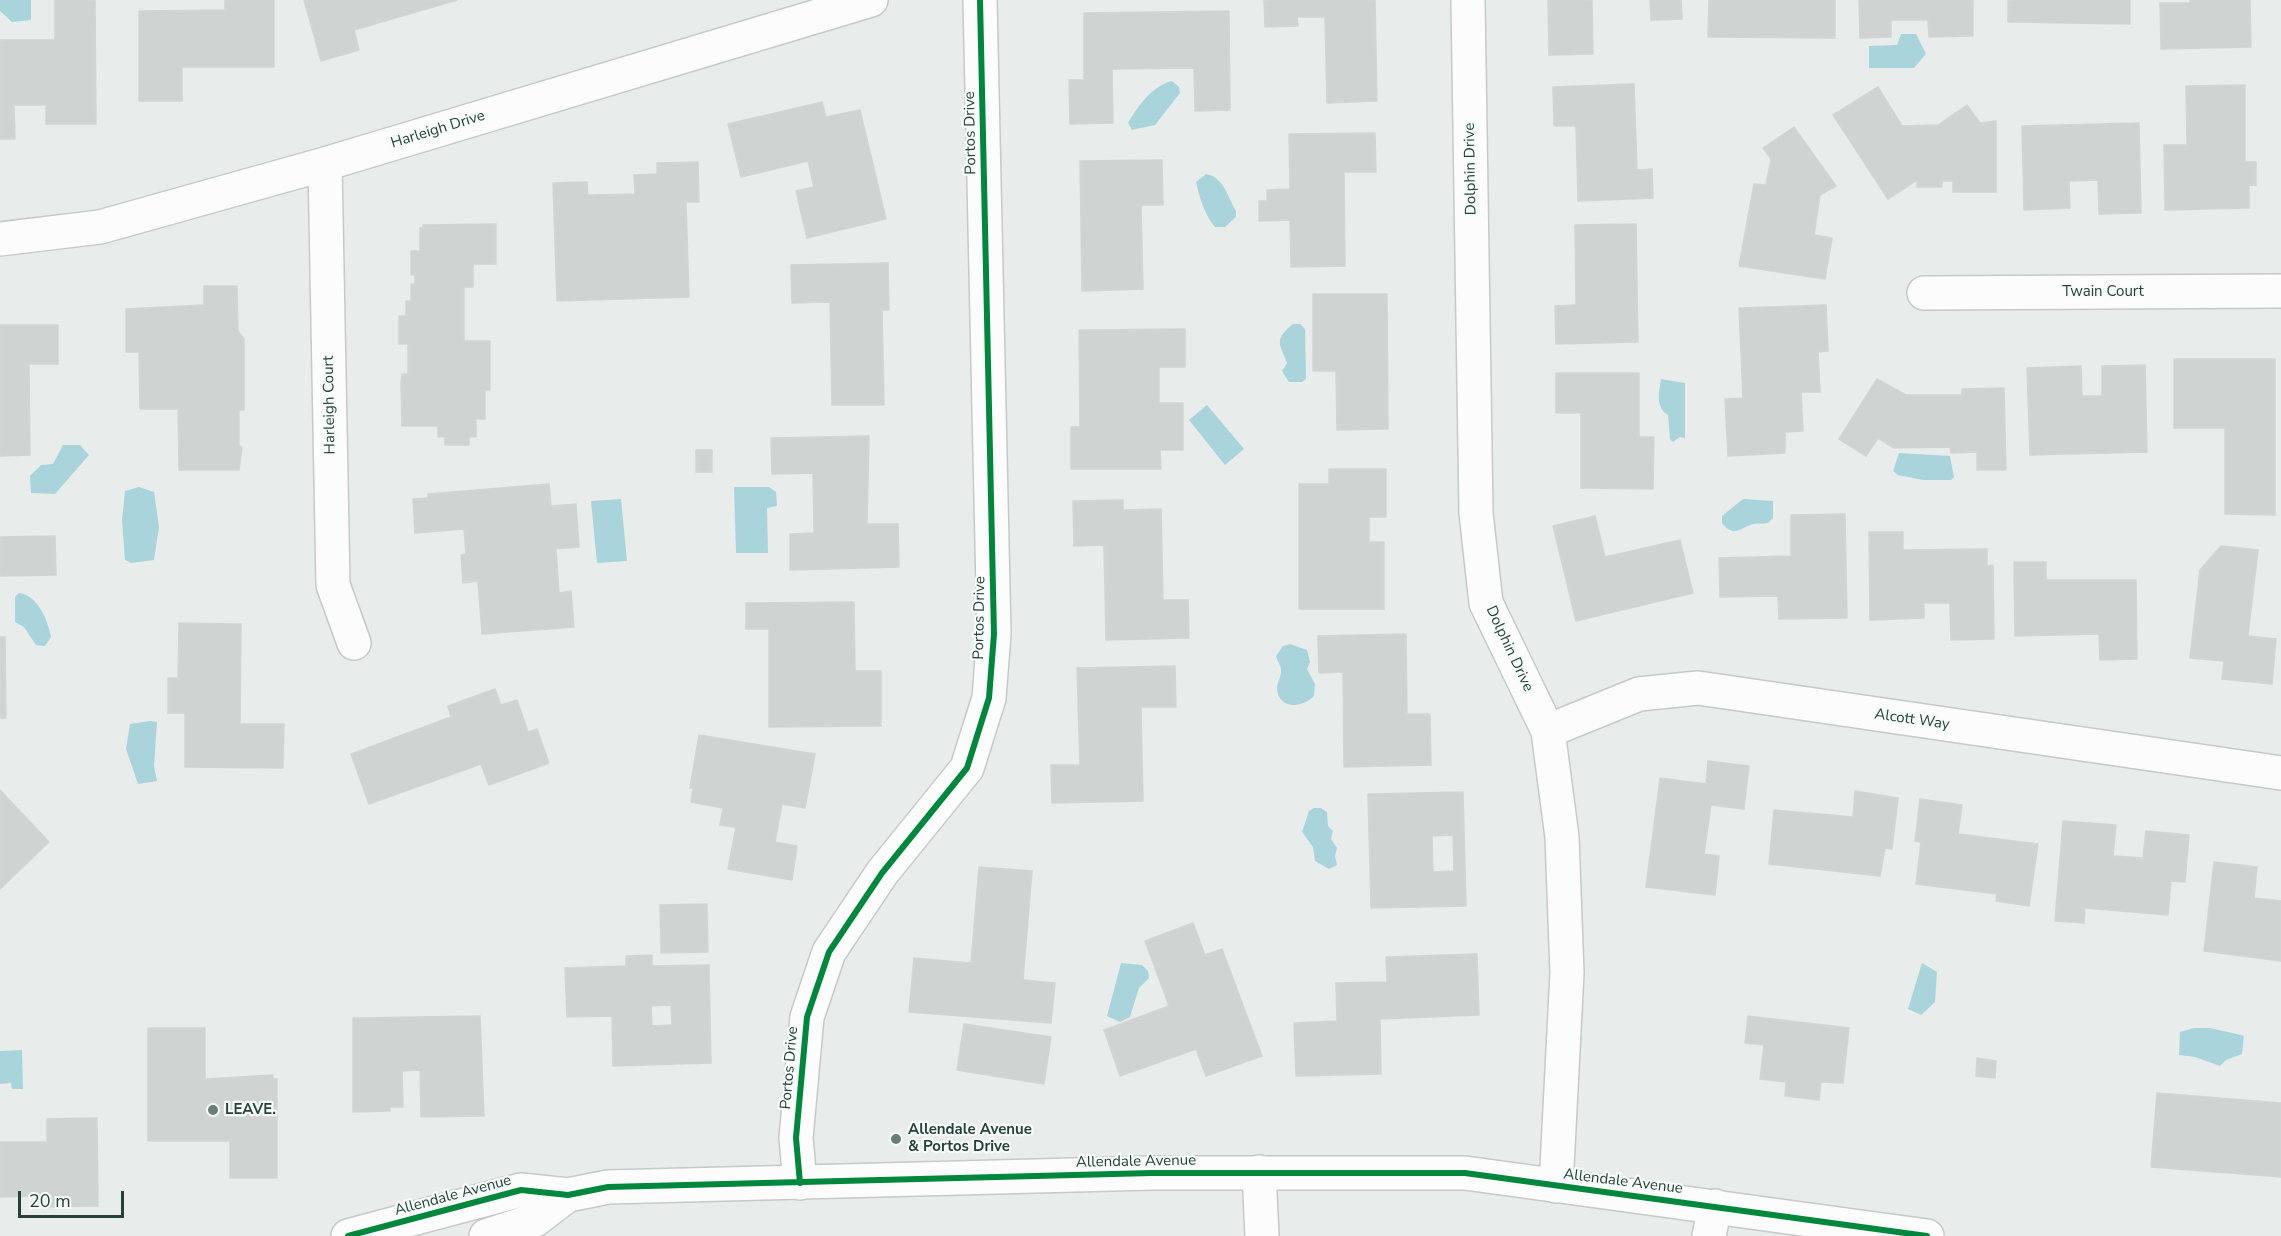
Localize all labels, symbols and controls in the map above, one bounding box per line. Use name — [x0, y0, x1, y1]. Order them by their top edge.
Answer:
street label: Portos Drive — [961, 91, 981, 175]
street label: Harleigh Drive — [389, 107, 487, 153]
street label: Dolphin Drive — [1461, 123, 1481, 215]
street label: Twain Court — [2062, 283, 2144, 301]
street label: Harleigh Court — [320, 355, 340, 455]
street label: Portos Drive — [970, 576, 990, 660]
street label: Dolphin Drive — [1481, 603, 1537, 695]
street label: Alcott Way — [1873, 706, 1951, 734]
street label: Portos Drive — [777, 1026, 803, 1110]
place label: LEAVE. — [225, 1101, 276, 1119]
marker: LEAVE. — [206, 1103, 220, 1117]
place label: Allendale Avenue & Portos Drive — [908, 1121, 1032, 1156]
marker: Allendale Avenue & Portos Drive — [889, 1132, 903, 1146]
street label: Allendale Avenue — [1076, 1152, 1196, 1172]
street label: Allendale Avenue — [1562, 1166, 1684, 1198]
street label: Allendale Avenue — [393, 1172, 513, 1220]
scale bar — [21, 1179, 128, 1217]
text: 20 m — [29, 1189, 71, 1213]

